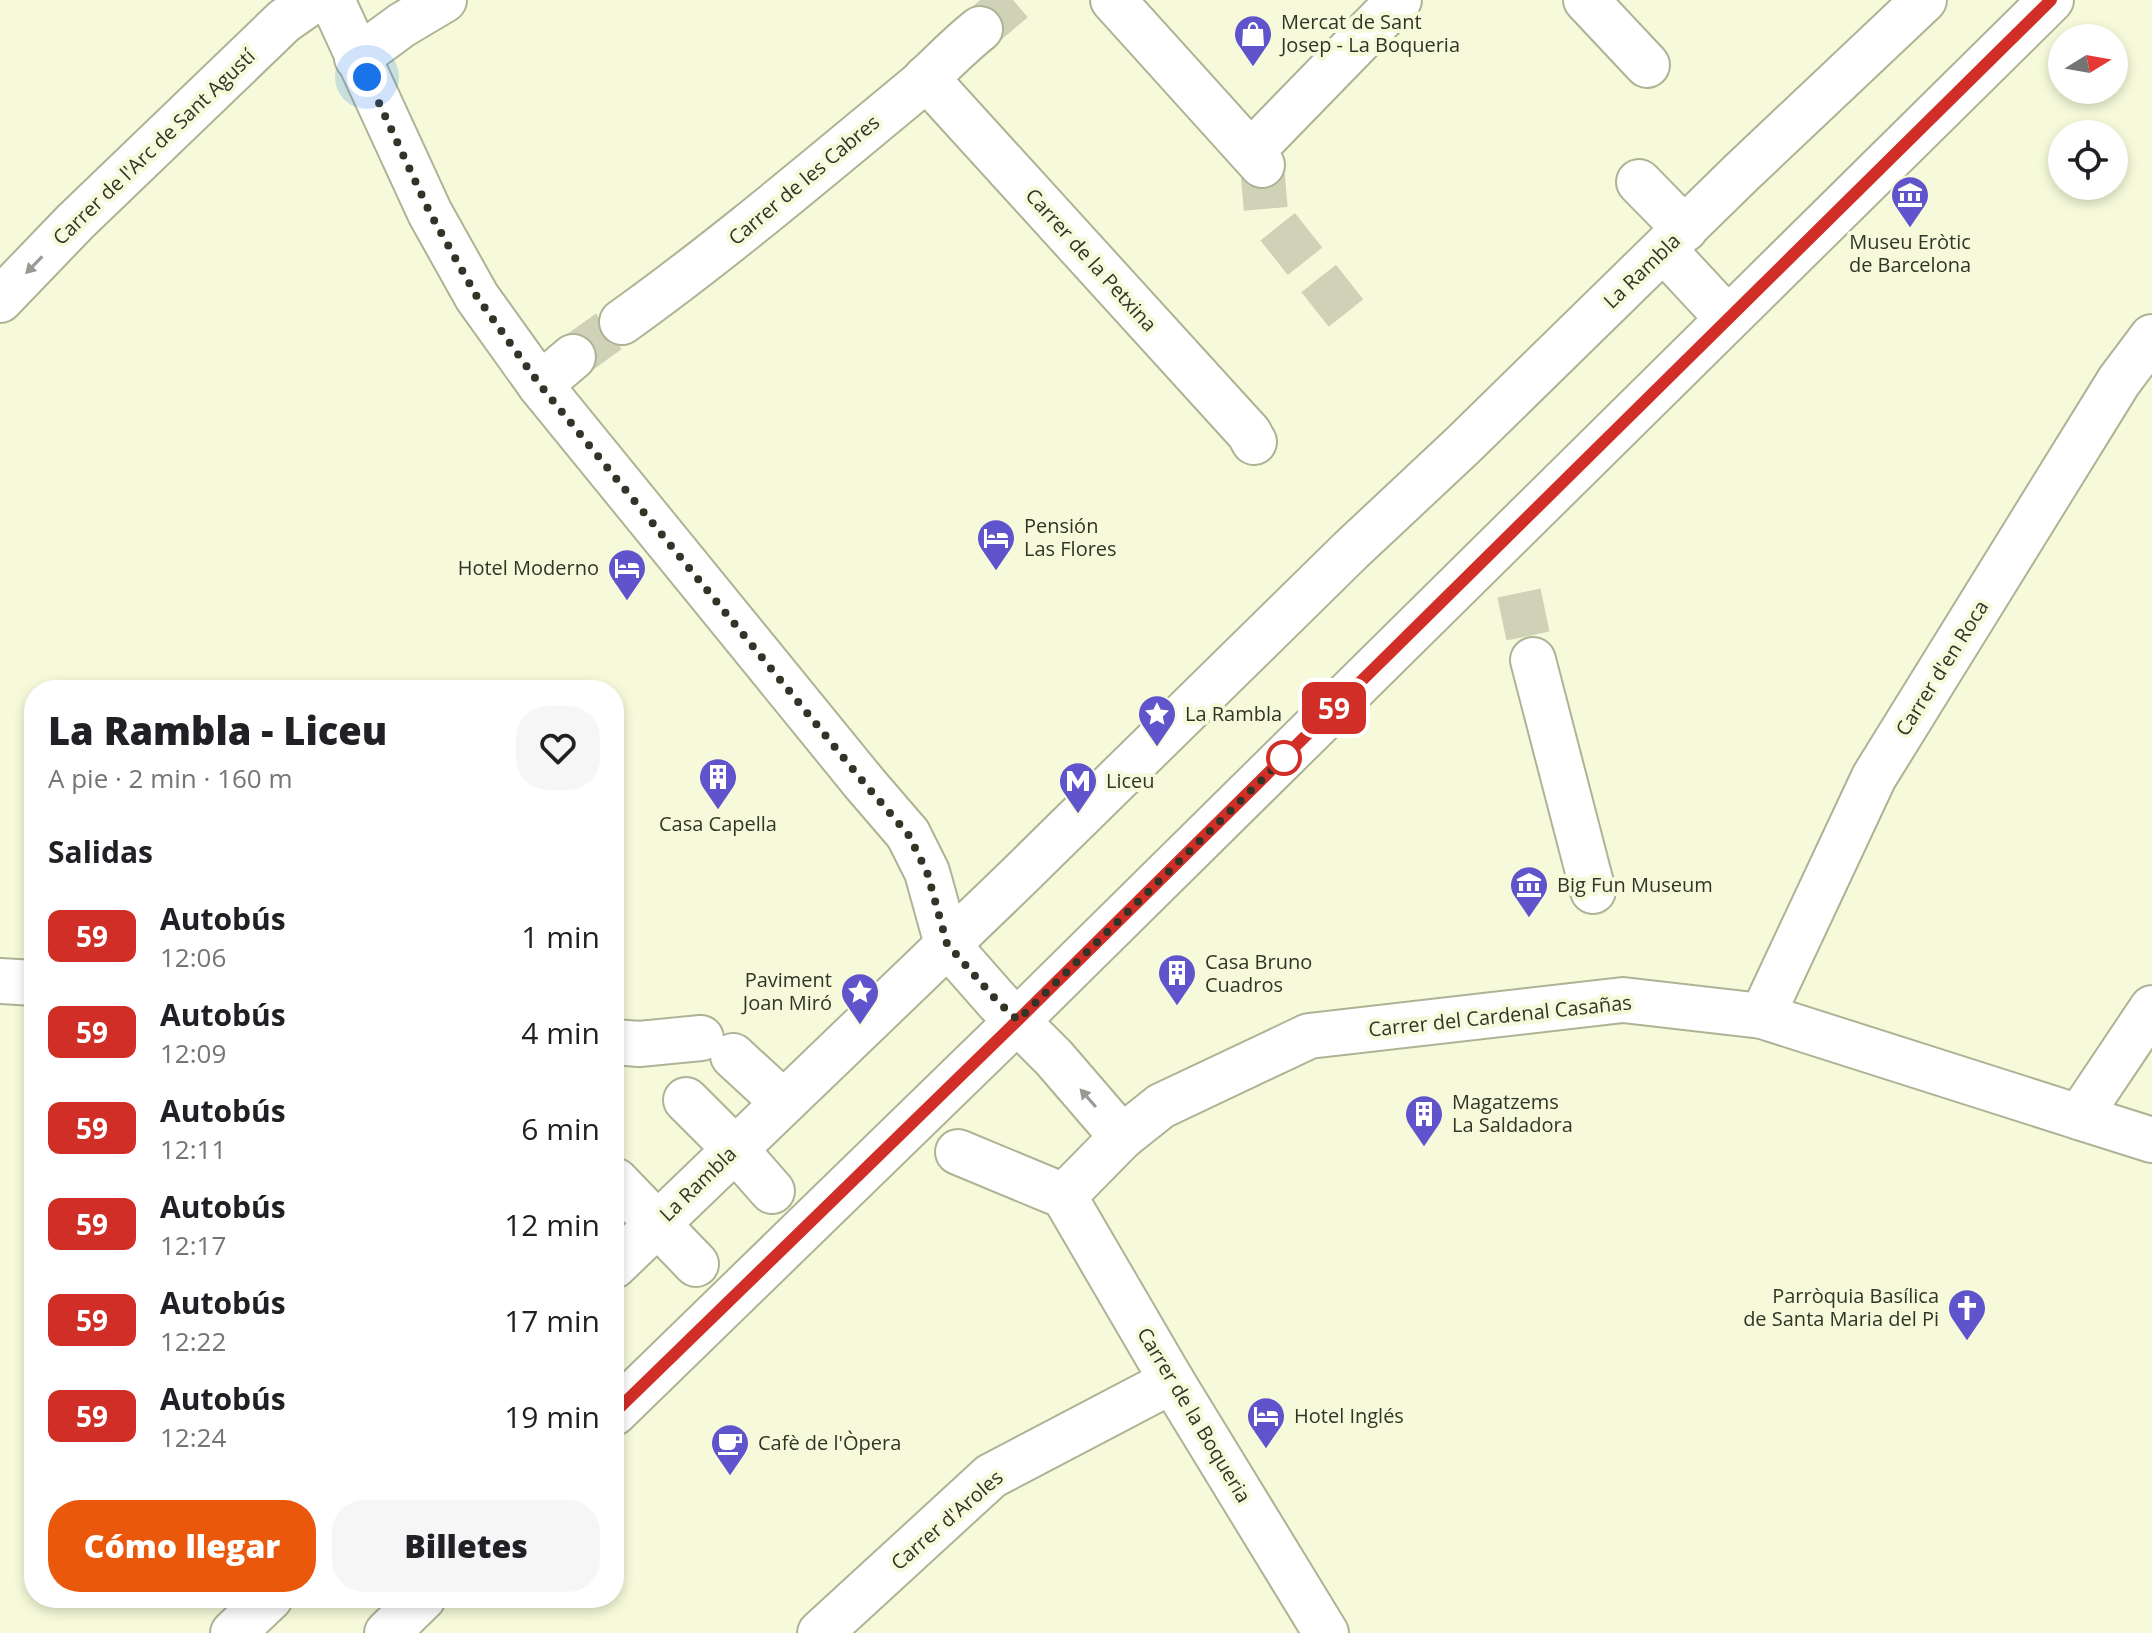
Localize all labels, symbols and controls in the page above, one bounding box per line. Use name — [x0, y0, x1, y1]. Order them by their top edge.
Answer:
place label: Mercat de Sant Josep - La Boqueria — [1279, 8, 1460, 58]
shop icon: Mercat de Sant Josep - La Boqueria — [1232, 13, 1274, 68]
north arrow — [2048, 24, 2128, 104]
map controls — [2048, 24, 2128, 200]
street label: Carrer de l'Arc de Sant Agustí — [47, 42, 261, 251]
your location — [347, 57, 387, 97]
street label: Carrer de les Cabres — [723, 108, 885, 251]
button: locate — [2048, 120, 2128, 200]
museum icon: Museu Eròtic de Barcelona — [1889, 174, 1931, 229]
street label: Carrer de la Petxina — [1020, 182, 1163, 337]
street label: La Rambla — [1597, 227, 1686, 314]
place label: Museu Eròtic de Barcelona — [1849, 228, 1971, 278]
one-way arrow — [25, 255, 44, 274]
place label: Pensión Las Flores — [1024, 512, 1117, 562]
hotel icon: Pensión Las Flores — [975, 517, 1017, 572]
hotel icon: Hotel Moderno — [606, 547, 648, 602]
place label: Hotel Moderno — [458, 554, 599, 581]
street label: Carrer d'en Roca — [1889, 595, 1994, 741]
line badge: 59 — [1298, 682, 1370, 734]
text: 59 — [1318, 689, 1350, 727]
place icon: La Rambla — [1136, 693, 1178, 748]
place label: La Rambla — [1185, 700, 1282, 727]
text: La Rambla - Liceu — [48, 704, 387, 756]
button: heart — [516, 706, 600, 790]
unlabelled marker — [1267, 741, 1301, 775]
building icon: Casa Capella — [697, 756, 739, 811]
text: A pie · 2 min · 160 m — [48, 760, 293, 796]
metro station icon: Liceu — [1057, 760, 1099, 815]
place label: Liceu — [1106, 767, 1155, 794]
place label: Casa Capella — [659, 810, 777, 837]
text: Salidas — [48, 831, 153, 872]
museum icon: Big Fun Museum — [1508, 864, 1550, 919]
place label: Big Fun Museum — [1557, 871, 1713, 898]
text: Autobús — [160, 898, 286, 939]
text: 1 min — [521, 916, 600, 957]
text: 59 — [76, 917, 108, 955]
text: 12:06 — [160, 939, 226, 975]
place label: Casa Bruno Cuadros — [1205, 948, 1312, 998]
building icon: Casa Bruno Cuadros — [1156, 952, 1198, 1007]
place label: Paviment Joan Miró — [741, 966, 832, 1016]
place icon: Paviment Joan Miró — [839, 971, 881, 1026]
street label: Carrer del Cardenal Casañas — [1367, 988, 1633, 1043]
text: Autobús — [160, 994, 286, 1035]
text: 4 min — [521, 1012, 600, 1053]
text: 59 — [76, 1013, 108, 1051]
text: 12:09 — [160, 1035, 226, 1071]
one-way arrow — [1080, 1088, 1097, 1108]
place label: Magatzems La Saldadora — [1452, 1088, 1573, 1138]
text: Autobús — [160, 1090, 286, 1131]
building icon: Magatzems La Saldadora — [1403, 1093, 1445, 1148]
text: 6 min — [521, 1108, 600, 1149]
text: 59 — [76, 1109, 108, 1147]
text: 12:11 — [160, 1131, 226, 1167]
street label: La Rambla — [653, 1140, 742, 1227]
text: Autobús — [160, 1186, 286, 1227]
text: 12 min — [504, 1204, 600, 1245]
text: 59 — [76, 1205, 108, 1243]
text: 12:17 — [160, 1227, 226, 1263]
text: Autobús — [160, 1282, 286, 1323]
place label: Parròquia Basílica de Santa Maria del Pi — [1743, 1282, 1939, 1332]
church icon: Parròquia Basílica de Santa Maria del Pi — [1946, 1287, 1988, 1342]
text: 17 min — [504, 1300, 600, 1341]
text: 59 — [76, 1301, 108, 1339]
street label: Carrer de la Boqueria — [1131, 1322, 1257, 1507]
text: 12:22 — [160, 1323, 226, 1359]
text: Autobús — [160, 1378, 286, 1419]
hotel icon: Hotel Inglés — [1245, 1395, 1287, 1450]
text: 19 min — [504, 1396, 600, 1437]
text: 59 — [76, 1397, 108, 1435]
place label: Hotel Inglés — [1294, 1402, 1404, 1429]
text: 12:24 — [160, 1419, 226, 1455]
cafe icon: Cafè de l'Òpera — [709, 1422, 751, 1477]
place label: Cafè de l'Òpera — [758, 1429, 901, 1456]
street label: Carrer d'Aroles — [885, 1464, 1008, 1576]
button: Cómo llegar — [48, 1500, 316, 1592]
button: Billetes — [332, 1500, 600, 1592]

